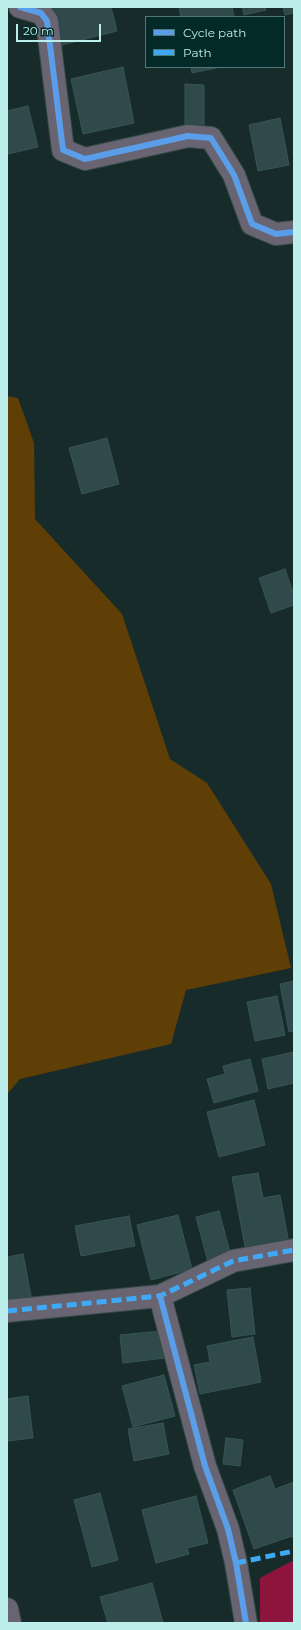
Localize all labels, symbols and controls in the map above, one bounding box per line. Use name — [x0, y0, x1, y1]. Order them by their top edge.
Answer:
scale bar — [18, 16, 103, 42]
legend — [145, 16, 285, 68]
text: 20 m — [23, 23, 54, 38]
text: Cycle path — [183, 25, 246, 40]
text: Path — [183, 45, 212, 60]

